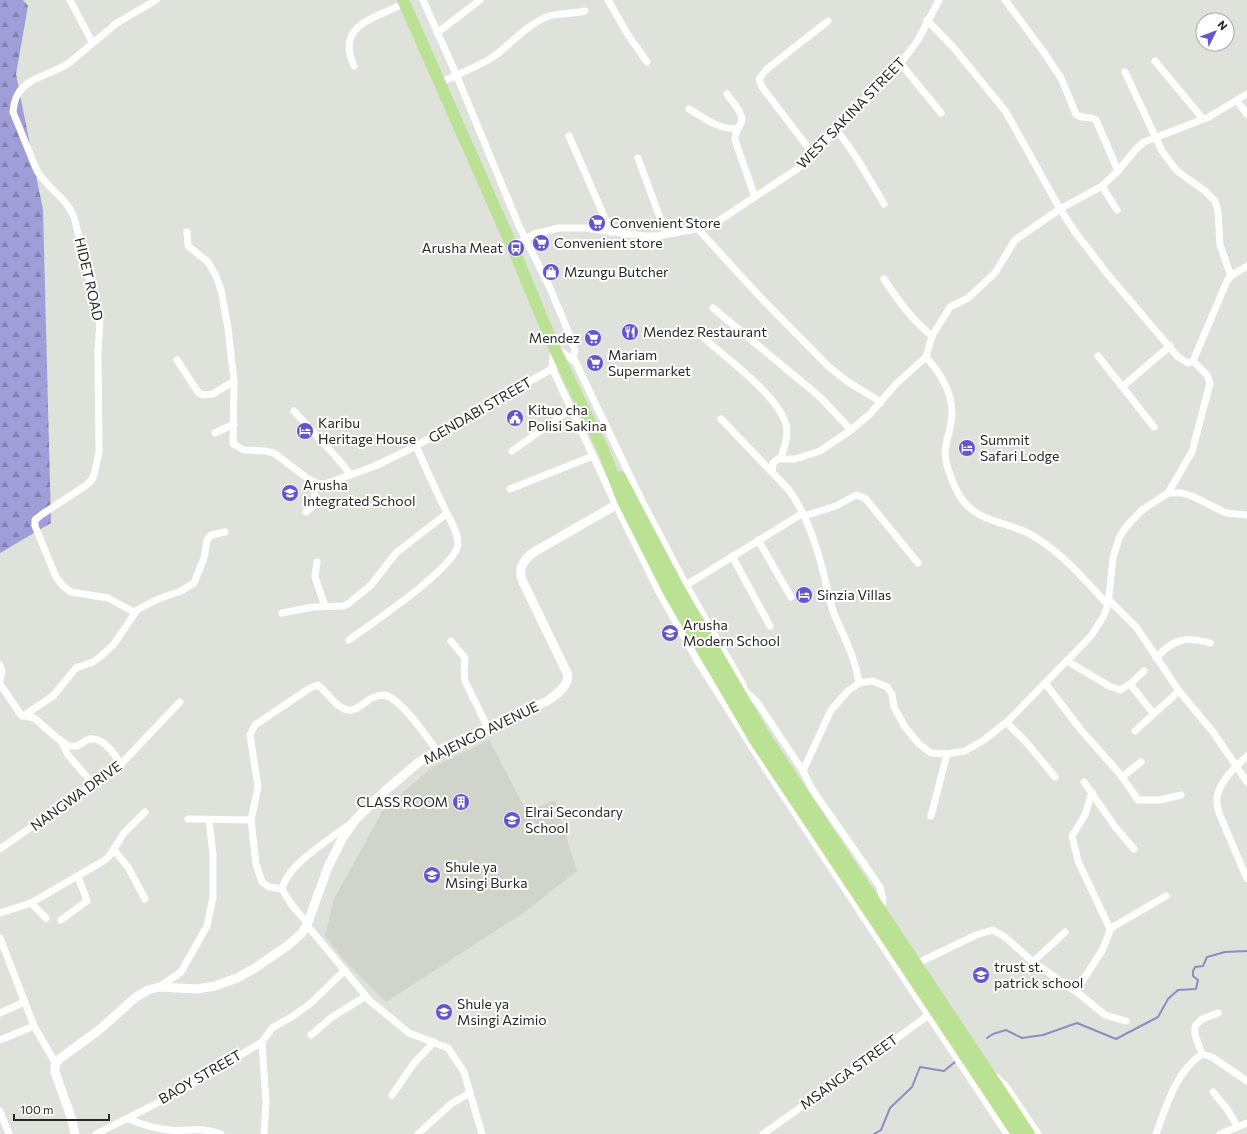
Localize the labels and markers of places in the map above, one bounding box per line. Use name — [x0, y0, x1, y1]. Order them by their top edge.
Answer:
supermarket icon: Convenient Store — [587, 213, 607, 233]
place label: Convenient Store — [610, 214, 720, 231]
supermarket icon: Convenient store — [531, 233, 551, 253]
place label: Convenient store — [554, 234, 663, 251]
bus stop icon: Arusha Meat — [506, 238, 526, 258]
place label: Arusha Meat — [422, 239, 503, 256]
shop icon: Mzungu Butcher — [541, 262, 561, 282]
place label: Mzungu Butcher — [564, 263, 669, 280]
restaurant icon: Mendez Restaurant — [620, 322, 640, 342]
place label: Mendez Restaurant — [643, 323, 767, 340]
supermarket icon: Mendez — [583, 328, 603, 348]
place label: Mendez — [529, 329, 580, 346]
place label: Mariam Supermarket — [608, 346, 691, 379]
supermarket icon: Mariam Supermarket — [585, 353, 605, 373]
place label: Kituo cha Polisi Sakina — [528, 401, 607, 434]
public building icon: Kituo cha Polisi Sakina — [505, 408, 525, 428]
place label: Karibu Heritage House — [318, 414, 416, 447]
hotel icon: Karibu Heritage House — [295, 421, 315, 441]
place label: Summit Safari Lodge — [980, 431, 1059, 464]
hotel icon: Summit Safari Lodge — [957, 438, 977, 458]
place label: Arusha Integrated School — [303, 476, 416, 509]
school or university icon: Arusha Integrated School — [280, 483, 300, 503]
hotel icon: Sinzia Villas — [794, 585, 814, 605]
place label: Sinzia Villas — [817, 586, 891, 603]
place label: Arusha Modern School — [683, 616, 780, 649]
school or university icon: Arusha Modern School — [660, 623, 680, 643]
building icon: CLASS ROOM — [451, 792, 471, 812]
place label: CLASS ROOM — [356, 793, 448, 810]
place label: Elrai Secondary School — [525, 803, 623, 836]
school or university icon: Elrai Secondary School — [502, 810, 522, 830]
place label: Shule ya Msingi Burka — [445, 858, 528, 891]
school or university icon: Shule ya Msingi Burka — [422, 865, 442, 885]
place label: trust st. patrick school — [994, 958, 1083, 991]
school or university icon: trust st. patrick school — [971, 965, 991, 985]
place label: Shule ya Msingi Azimio — [457, 995, 547, 1028]
school or university icon: Shule ya Msingi Azimio — [434, 1002, 454, 1022]

